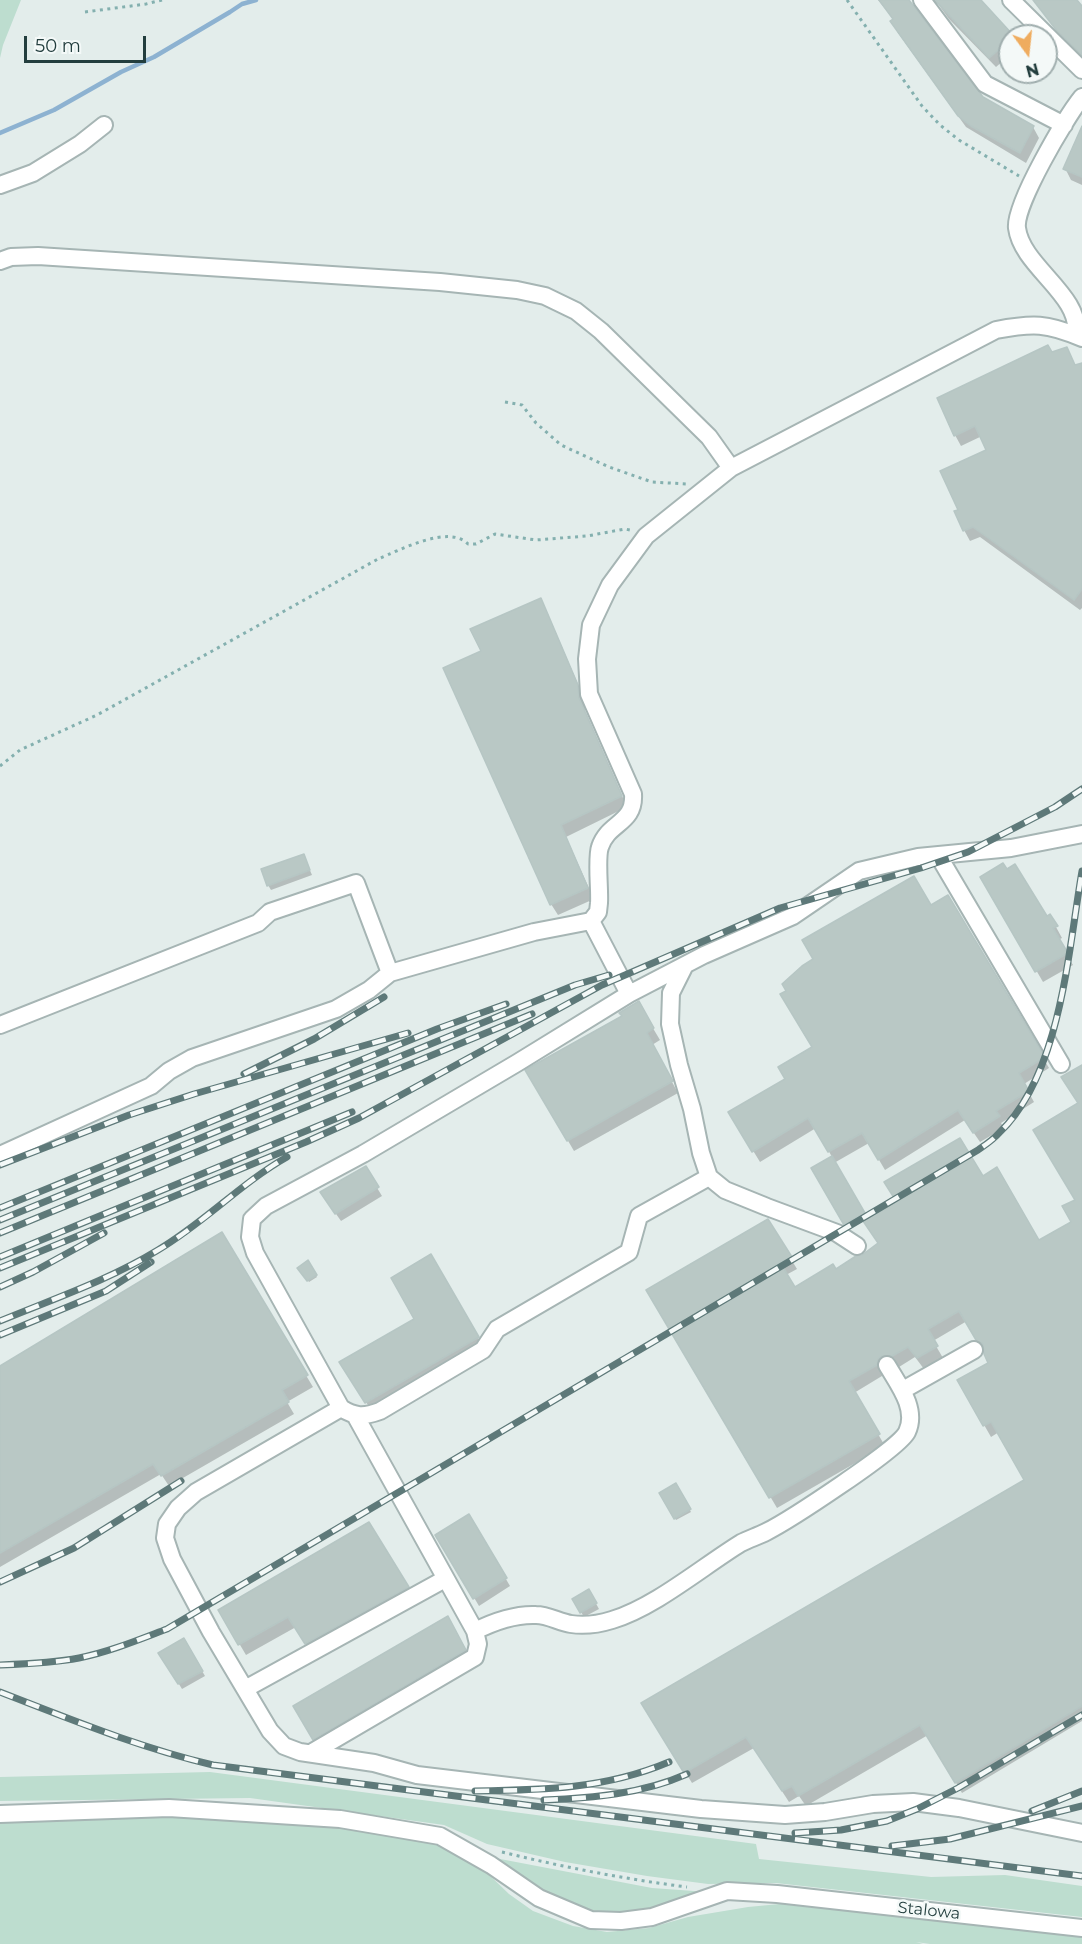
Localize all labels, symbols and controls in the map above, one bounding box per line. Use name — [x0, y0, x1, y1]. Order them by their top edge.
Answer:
scale bar — [27, 24, 148, 62]
north arrow — [998, 24, 1058, 84]
text: 50 m — [35, 35, 81, 57]
text: N — [1024, 59, 1041, 81]
street label: Stalowa — [897, 1898, 961, 1924]

